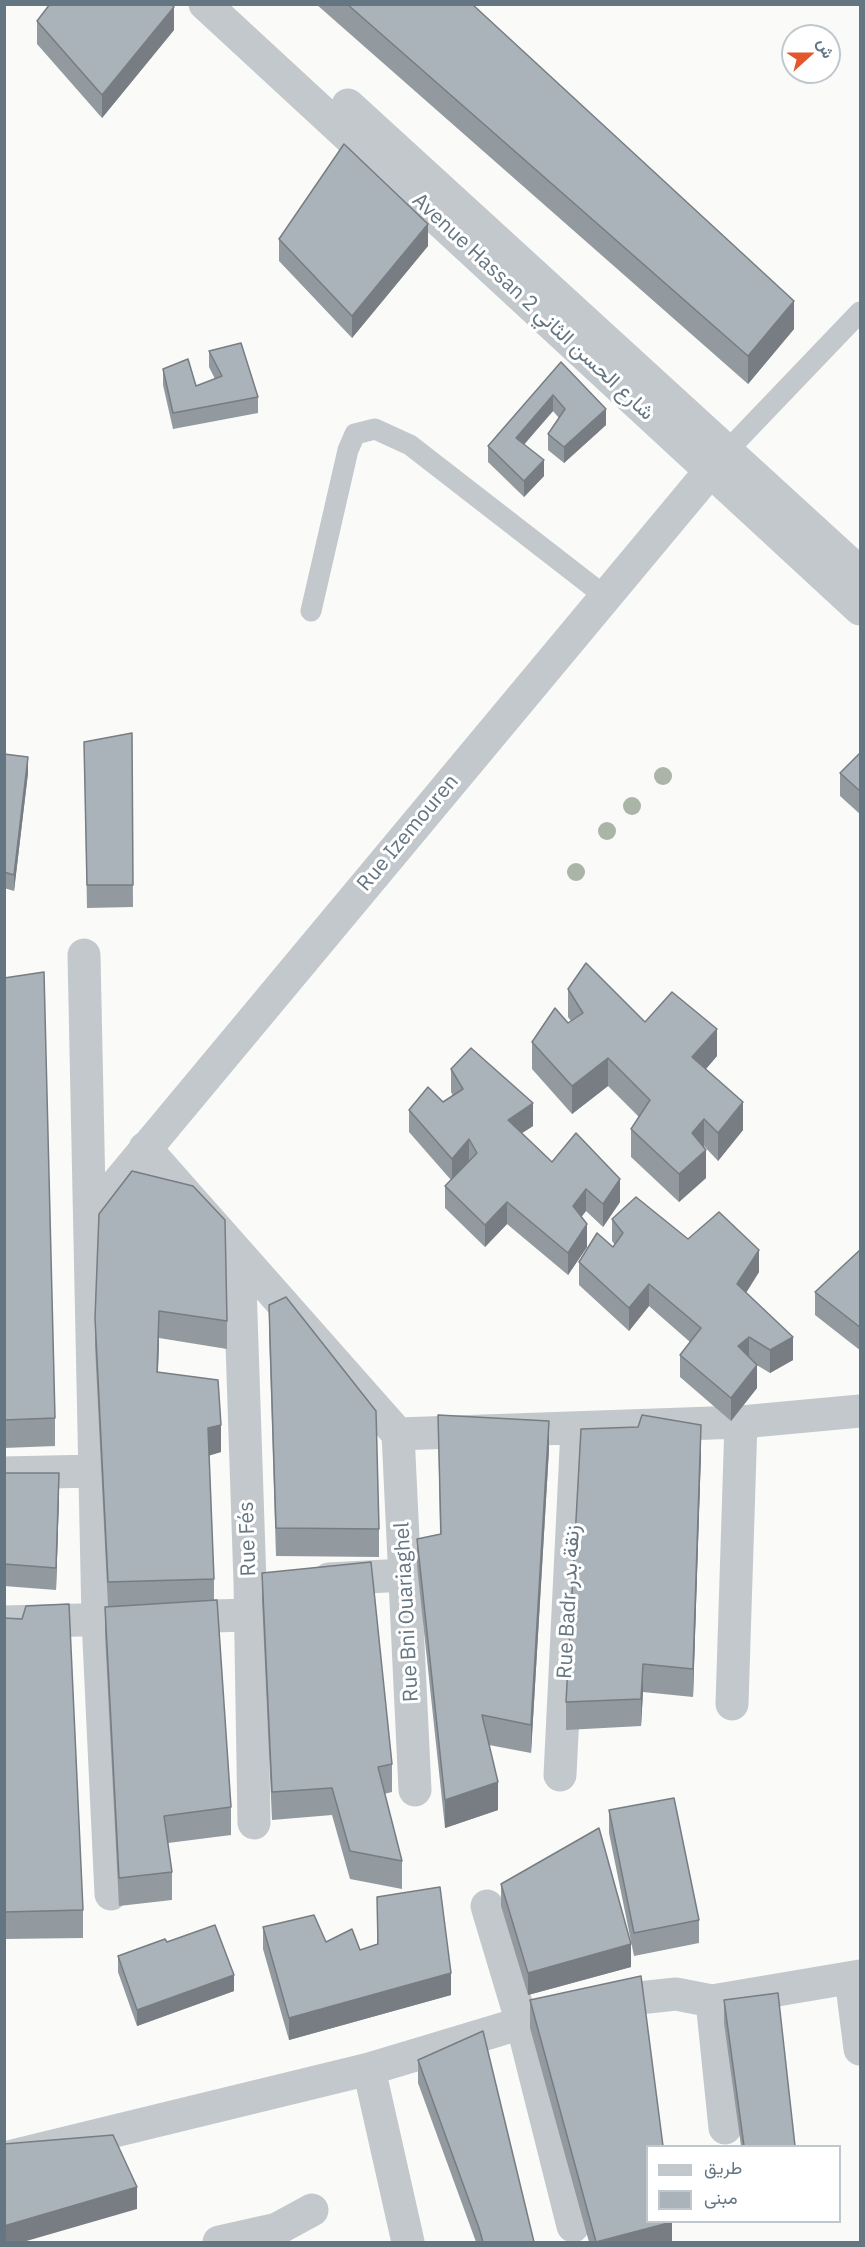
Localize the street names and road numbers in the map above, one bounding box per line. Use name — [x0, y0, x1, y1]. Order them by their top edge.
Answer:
street label: Avenue Hassan 2 شارع الحسن الثاني — [407, 188, 659, 426]
street label: Rue Izemouren — [352, 770, 464, 896]
street label: Rue Fés — [234, 1501, 262, 1577]
street label: Rue Bni Ouariaghel — [390, 1521, 424, 1703]
street label: Rue Badr زنقة بدر — [552, 1524, 586, 1680]

